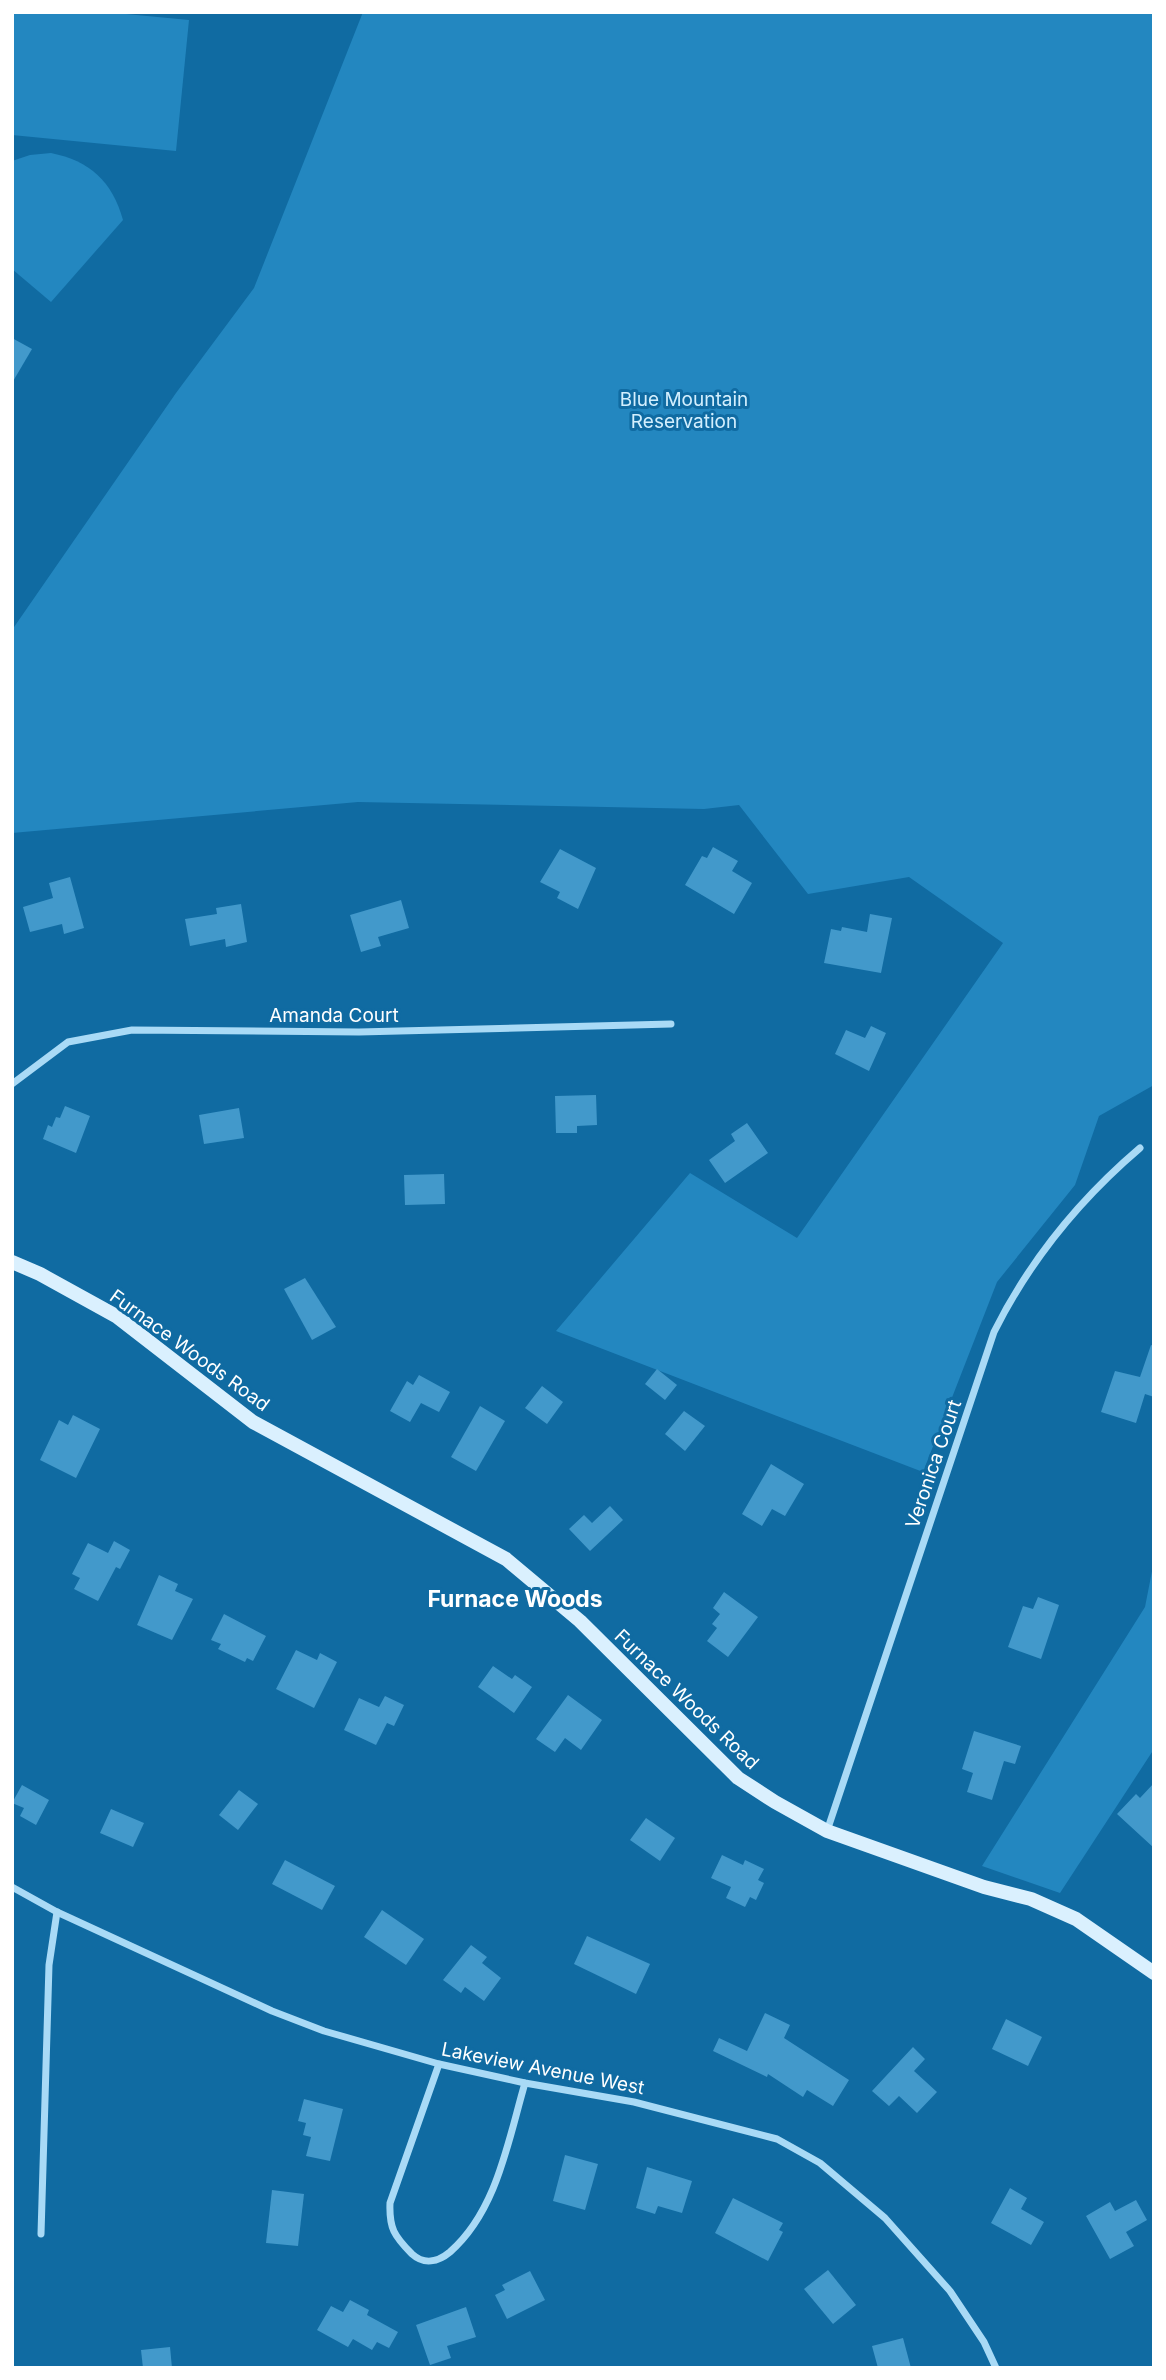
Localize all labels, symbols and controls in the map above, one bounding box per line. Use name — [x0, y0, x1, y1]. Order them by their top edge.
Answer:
park label: Blue Mountain Reservation — [620, 388, 748, 433]
street label: Amanda Court — [269, 1004, 399, 1027]
street label: Furnace Woods Road — [105, 1285, 274, 1416]
street label: Veronica Court — [901, 1397, 966, 1532]
district label: Furnace Woods — [427, 1585, 603, 1613]
street label: Furnace Woods Road — [610, 1624, 764, 1774]
street label: Lakeview Avenue West — [440, 2038, 646, 2099]

